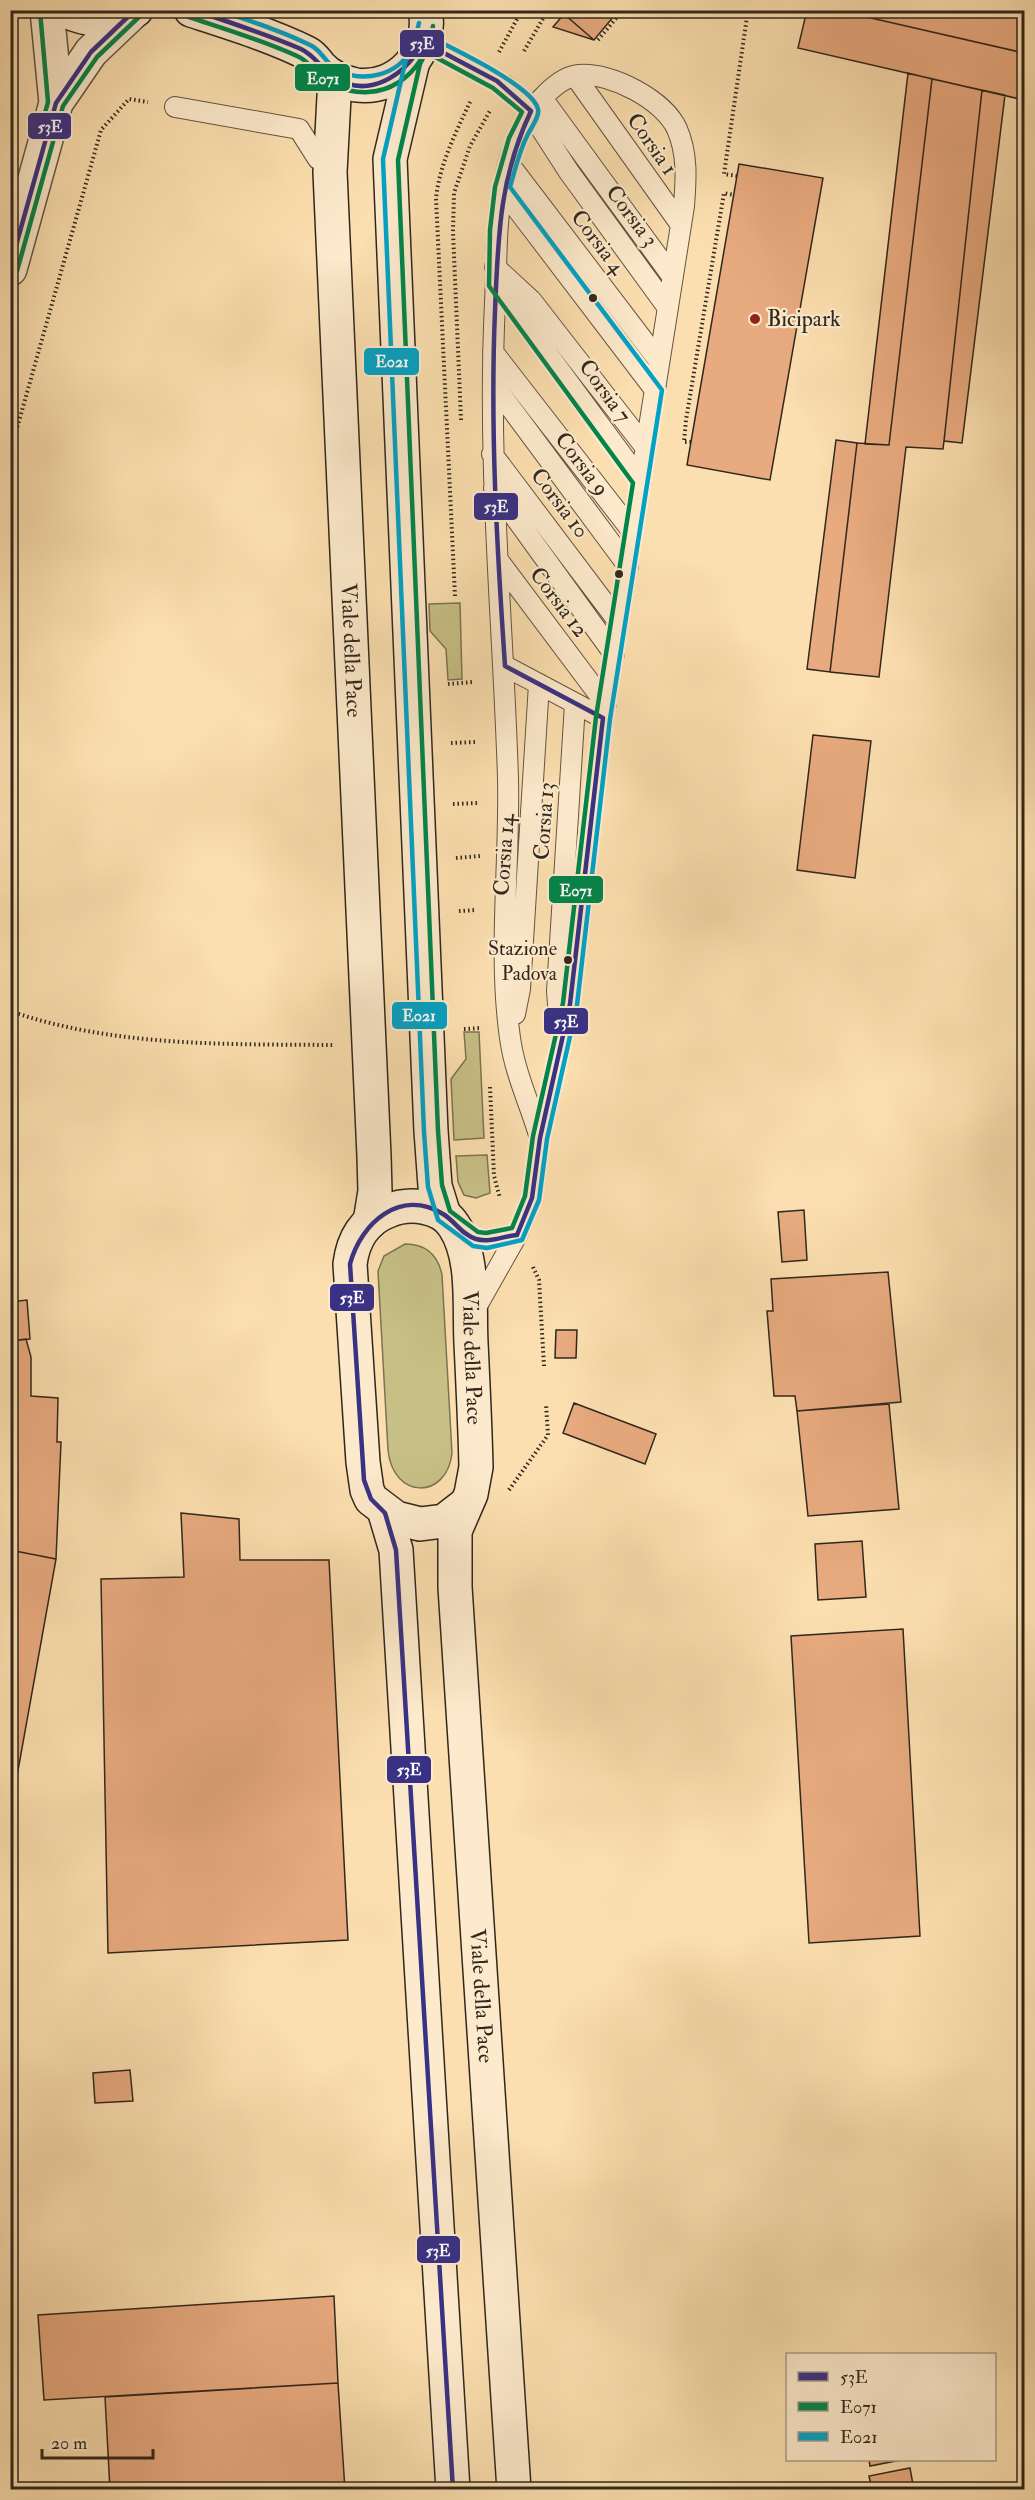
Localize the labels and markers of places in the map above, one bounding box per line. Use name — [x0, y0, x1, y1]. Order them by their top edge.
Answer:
unlabelled marker — [587, 292, 599, 304]
place label: Bicipark — [767, 305, 841, 334]
marker: Bicipark — [748, 312, 762, 326]
unlabelled marker — [613, 568, 625, 580]
place label: Stazione Padova — [488, 936, 558, 986]
marker: Stazione Padova — [562, 954, 574, 966]

